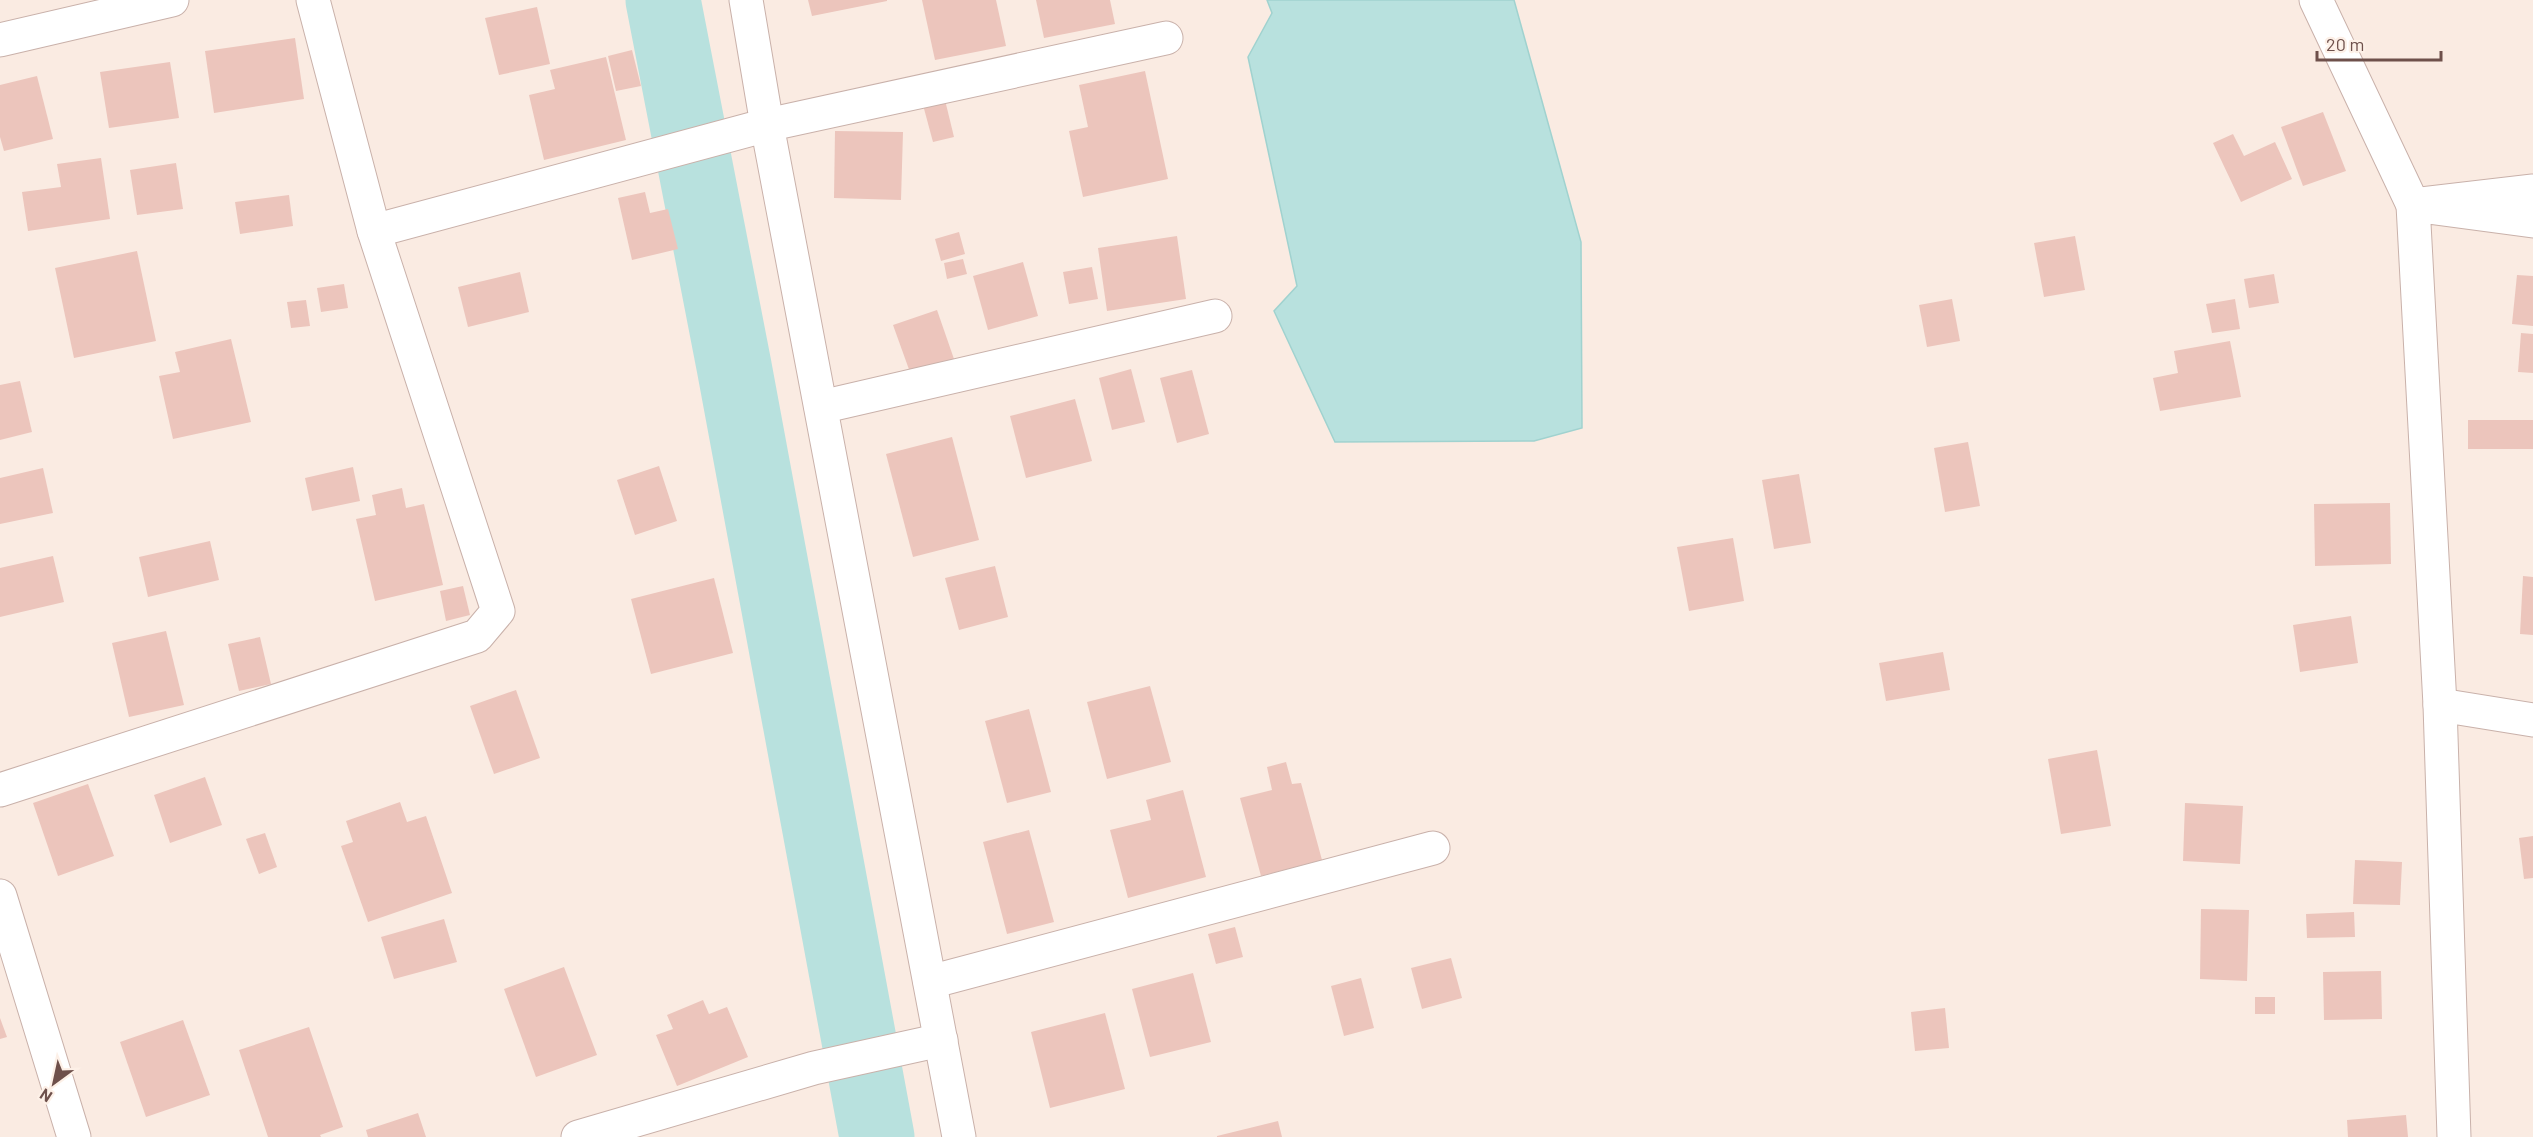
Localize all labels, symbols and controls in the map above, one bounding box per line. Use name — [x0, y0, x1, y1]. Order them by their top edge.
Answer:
scale bar — [2317, 24, 2442, 62]
text: 20 m — [2326, 33, 2364, 55]
north arrow — [24, 1053, 84, 1113]
text: N — [36, 1085, 55, 1107]

